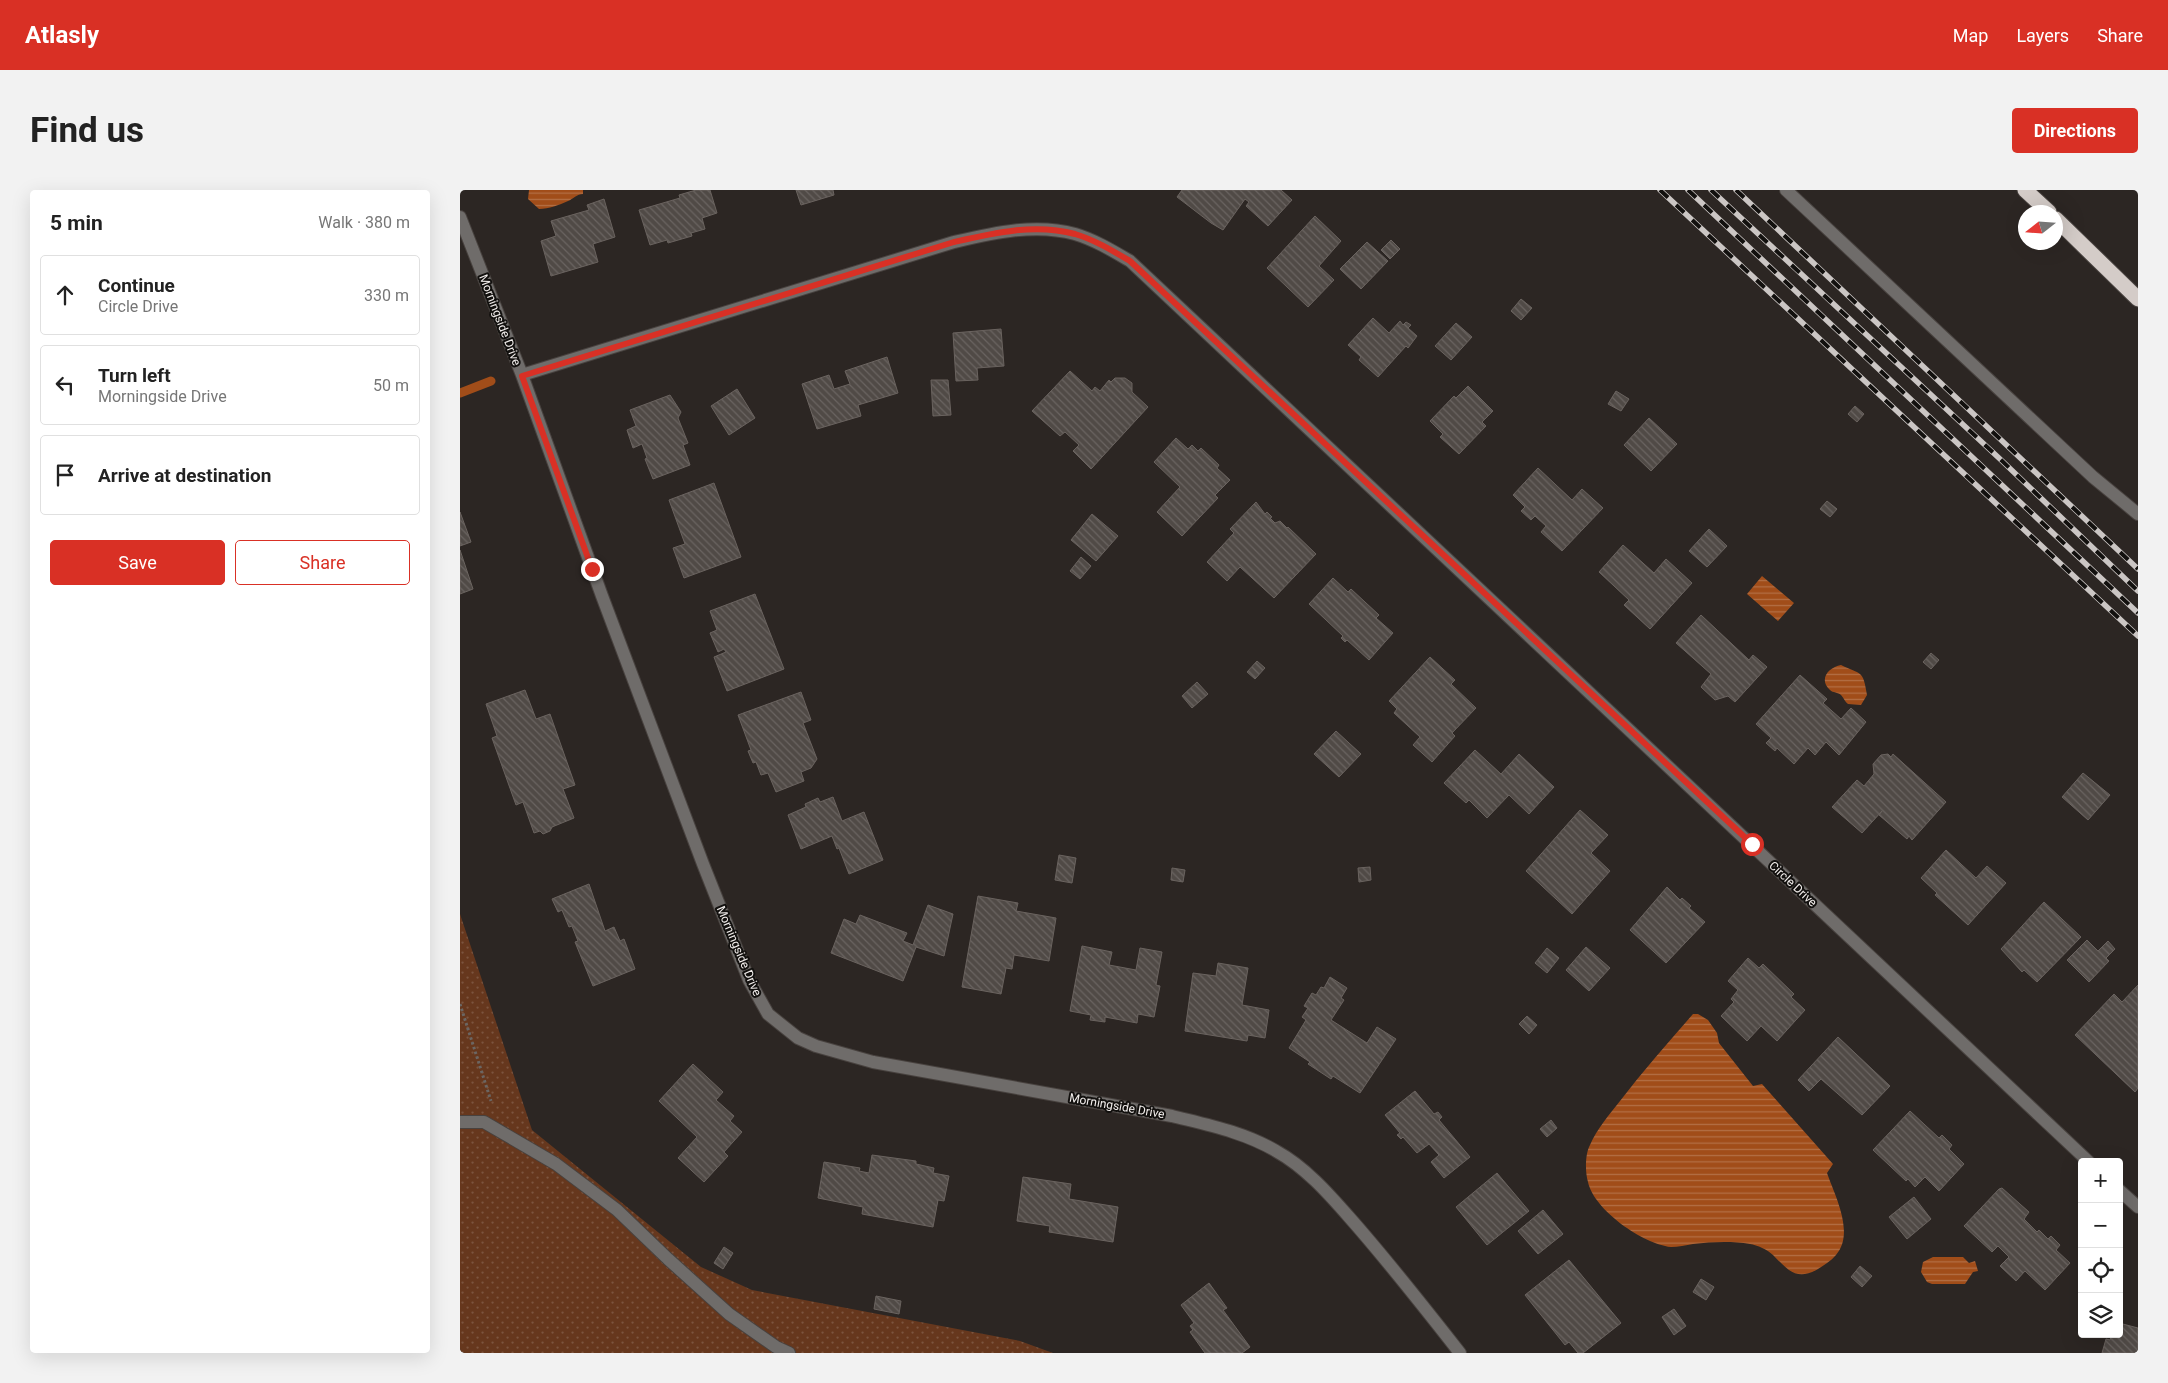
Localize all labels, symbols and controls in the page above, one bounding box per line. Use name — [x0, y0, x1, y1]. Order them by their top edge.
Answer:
text: Atlasly — [25, 21, 99, 49]
text: Map — [1953, 25, 1988, 46]
text: Layers — [2016, 25, 2069, 46]
text: Share — [2097, 25, 2143, 46]
button: Directions — [2012, 108, 2138, 153]
text: Find us — [30, 110, 144, 151]
north arrow — [2018, 205, 2063, 250]
text: 5 min — [50, 211, 103, 235]
text: Walk · 380 m — [318, 213, 410, 232]
street label: Morningside Drive — [476, 272, 524, 368]
text: Continue — [98, 274, 175, 297]
icon: ahead — [51, 281, 79, 309]
text: 330 m — [364, 286, 409, 305]
text: Circle Drive — [98, 297, 178, 316]
text: Turn left — [98, 364, 171, 387]
icon: left — [51, 371, 79, 399]
text: 50 m — [373, 376, 409, 395]
text: Morningside Drive — [98, 387, 227, 406]
icon: arrive — [51, 461, 79, 489]
text: Arrive at destination — [98, 464, 271, 487]
button: Save — [50, 540, 225, 585]
button: Share — [235, 540, 410, 585]
route end — [581, 558, 604, 581]
route start — [1741, 833, 1764, 856]
street label: Circle Drive — [1766, 858, 1820, 910]
street label: Morningside Drive — [714, 904, 764, 998]
street label: Morningside Drive — [1068, 1091, 1166, 1121]
map controls — [2078, 1158, 2123, 1338]
button: + — [2078, 1158, 2123, 1203]
button: − — [2078, 1203, 2123, 1248]
button: locate — [2078, 1248, 2123, 1293]
button: layers — [2078, 1293, 2123, 1338]

